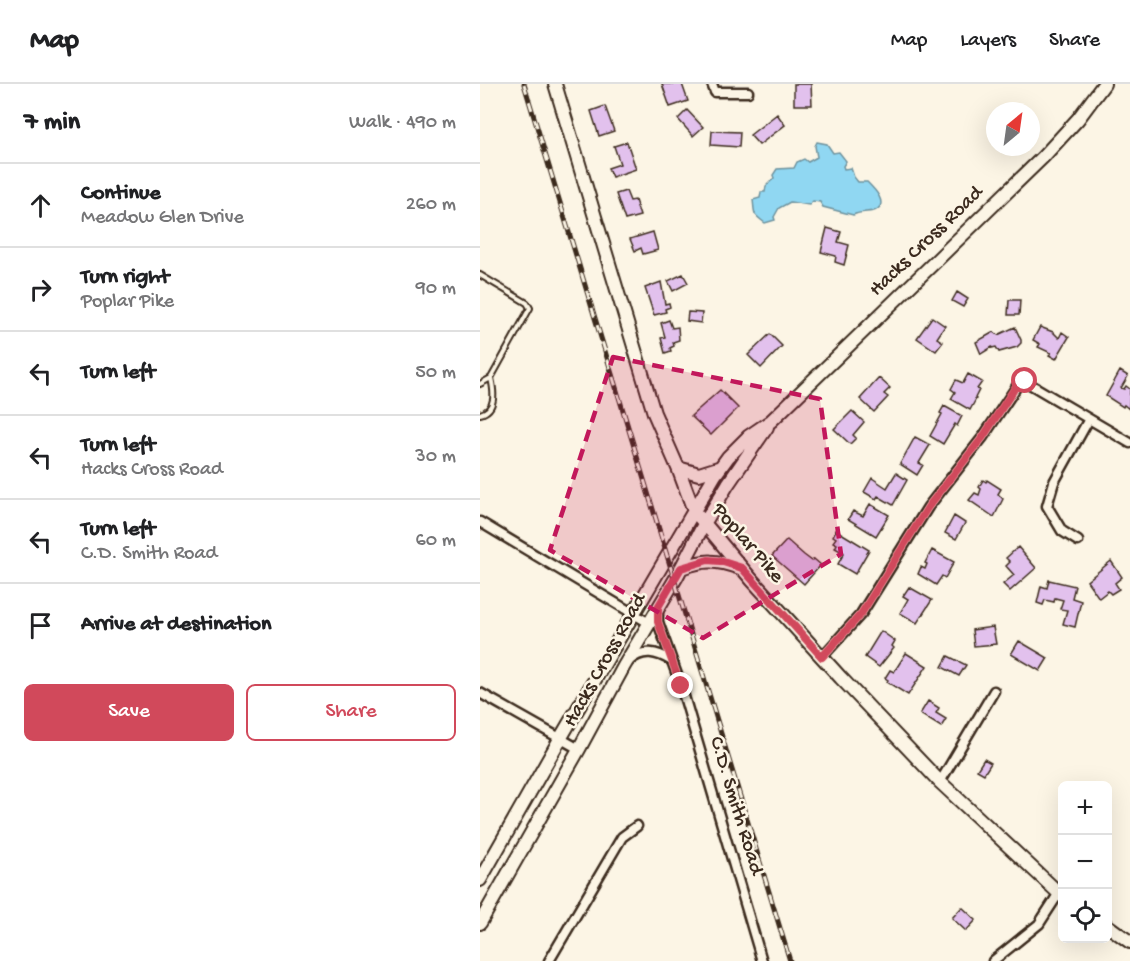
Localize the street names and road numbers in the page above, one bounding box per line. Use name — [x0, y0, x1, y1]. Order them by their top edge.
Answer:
street label: Hacks Cross Road — [865, 180, 990, 303]
street label: Poplar Pike — [705, 498, 789, 590]
street label: Hacks Cross Road — [559, 588, 654, 732]
street label: C.D. Smith Road — [702, 734, 768, 880]

